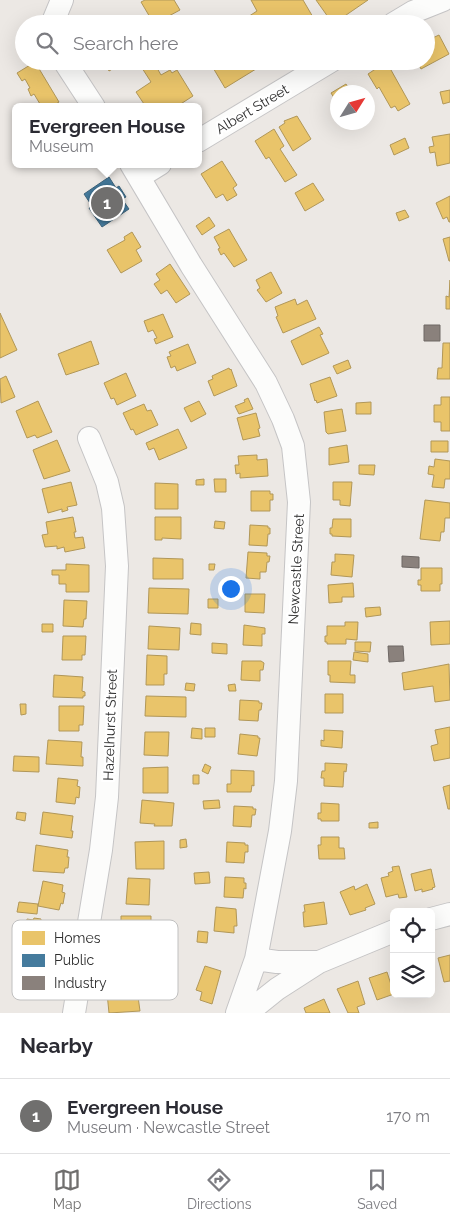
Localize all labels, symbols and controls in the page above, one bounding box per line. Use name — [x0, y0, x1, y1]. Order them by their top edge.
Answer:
search box — [15, 15, 435, 70]
icon: search — [33, 29, 61, 57]
text: Search here — [73, 32, 179, 54]
street label: Albert Street — [213, 81, 292, 137]
north arrow — [330, 85, 375, 130]
popup — [12, 103, 202, 168]
text: Evergreen House — [29, 115, 185, 137]
text: Museum — [29, 137, 94, 156]
pin: 1 — [91, 184, 123, 222]
street label: Newcastle Street — [285, 513, 307, 625]
your location — [218, 576, 244, 602]
street label: Hazelhurst Street — [100, 669, 120, 781]
map controls — [390, 908, 435, 998]
button: locate — [390, 908, 435, 953]
legend — [12, 920, 178, 1000]
text: Homes — [54, 930, 101, 946]
text: Public — [54, 952, 95, 968]
button: layers — [390, 953, 435, 998]
text: Industry — [54, 975, 107, 991]
text: Nearby — [20, 1033, 93, 1058]
text: Evergreen House — [67, 1096, 223, 1118]
text: 1 — [32, 1107, 40, 1126]
text: 170 m — [386, 1107, 430, 1126]
text: Museum · Newcastle Street — [67, 1118, 270, 1137]
tab: Map — [53, 1166, 81, 1212]
tab: Directions — [187, 1166, 252, 1212]
tab: Saved — [357, 1166, 397, 1212]

